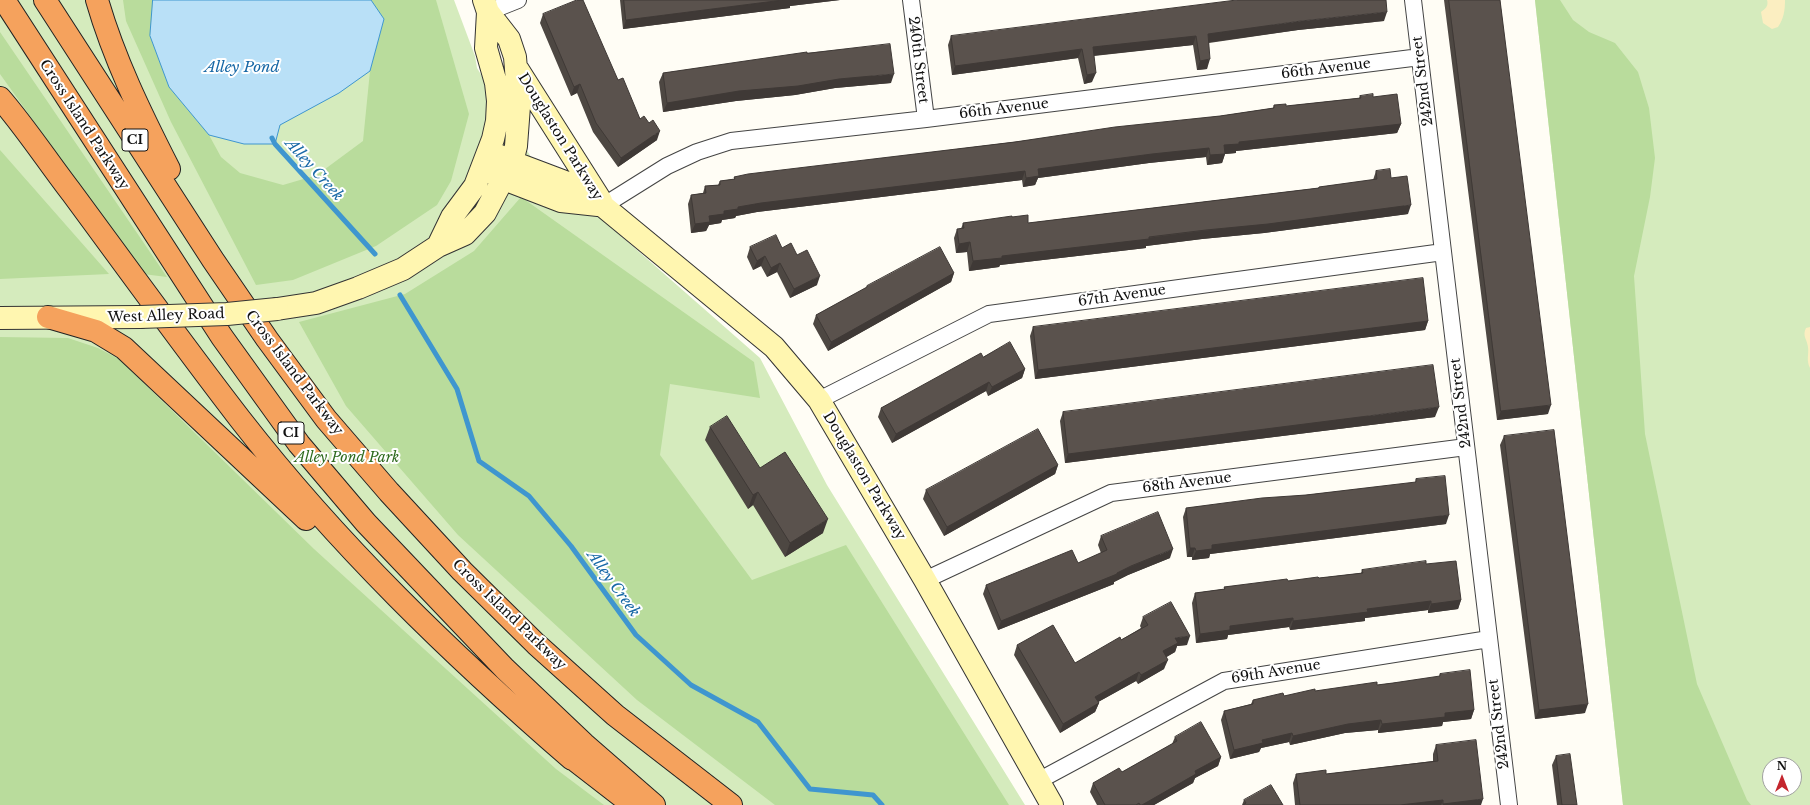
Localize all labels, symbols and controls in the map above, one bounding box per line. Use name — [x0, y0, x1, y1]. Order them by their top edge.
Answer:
street label: 240th Street — [904, 15, 932, 105]
street label: 242nd Street — [1409, 35, 1437, 127]
street label: 66th Avenue — [1280, 55, 1372, 83]
street label: Cross Island Parkway — [36, 57, 132, 193]
water label: Alley Pond — [205, 59, 279, 77]
street label: Douglaston Parkway — [514, 70, 606, 204]
street label: 66th Avenue — [958, 95, 1050, 123]
road number: CI — [122, 129, 148, 151]
water label: Alley Creek — [281, 135, 347, 205]
street label: 67th Avenue — [1077, 282, 1167, 310]
street label: West Alley Road — [107, 306, 225, 326]
street label: Cross Island Parkway — [242, 307, 346, 439]
street label: 242nd Street — [1447, 357, 1475, 449]
street label: Douglaston Parkway — [819, 409, 909, 543]
road number: CI — [278, 422, 304, 444]
park label: Alley Pond Park — [295, 450, 399, 466]
street label: 68th Avenue — [1141, 469, 1233, 497]
water label: Alley Creek — [583, 547, 643, 621]
street label: Cross Island Parkway — [449, 556, 569, 674]
street label: 69th Avenue — [1230, 657, 1322, 687]
street label: 242nd Street — [1485, 678, 1513, 770]
north arrow — [1762, 757, 1802, 797]
text: N — [1777, 759, 1787, 773]

